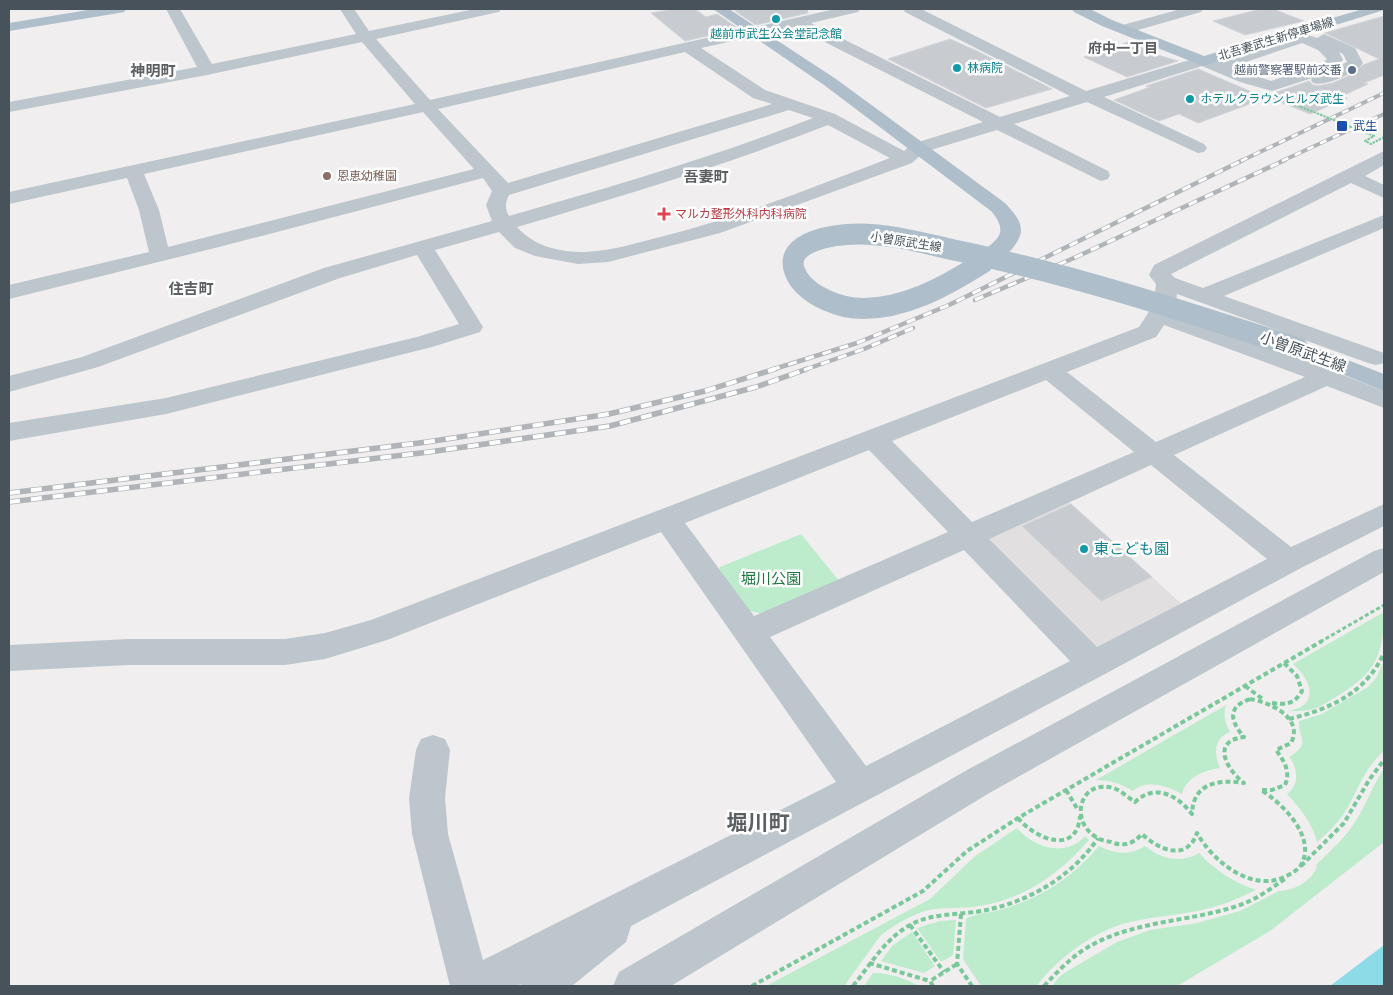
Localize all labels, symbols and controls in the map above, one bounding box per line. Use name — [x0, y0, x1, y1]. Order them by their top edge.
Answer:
marker: 越前市武生公会堂記念館 — [770, 13, 782, 25]
street label: 北吾妻武生新停車場線 — [1217, 15, 1335, 63]
place label: 越前市武生公会堂記念館 — [710, 27, 842, 41]
district label: 府中一丁目 — [1088, 40, 1158, 57]
place label: 林病院 — [967, 61, 1003, 75]
district label: 神明町 — [129, 62, 176, 80]
marker: 林病院 — [951, 62, 963, 74]
place label: 越前警察署駅前交番 — [1234, 63, 1342, 77]
marker: 越前警察署駅前交番 — [1346, 64, 1358, 76]
place label: ホテルクラウンヒルズ武生 — [1200, 92, 1344, 106]
marker: ホテルクラウンヒルズ武生 — [1184, 93, 1196, 105]
marker: 武生 — [1335, 119, 1349, 133]
place label: 武生 — [1353, 119, 1377, 133]
district label: 吾妻町 — [683, 168, 729, 186]
place label: 恩恵幼稚園 — [337, 169, 397, 183]
marker: 恩恵幼稚園 — [321, 170, 333, 182]
marker: マルカ整形外科内科病院 — [657, 207, 671, 221]
place label: マルカ整形外科内科病院 — [675, 207, 807, 221]
street label: 小曽原武生線 — [869, 229, 943, 255]
district label: 住吉町 — [168, 280, 214, 298]
street label: 小曽原武生線 — [1258, 328, 1348, 376]
place label: 東こども園 — [1094, 540, 1169, 558]
marker: 東こども園 — [1078, 543, 1090, 555]
park label: 堀川公園 — [741, 570, 801, 588]
district label: 堀川町 — [727, 810, 790, 836]

